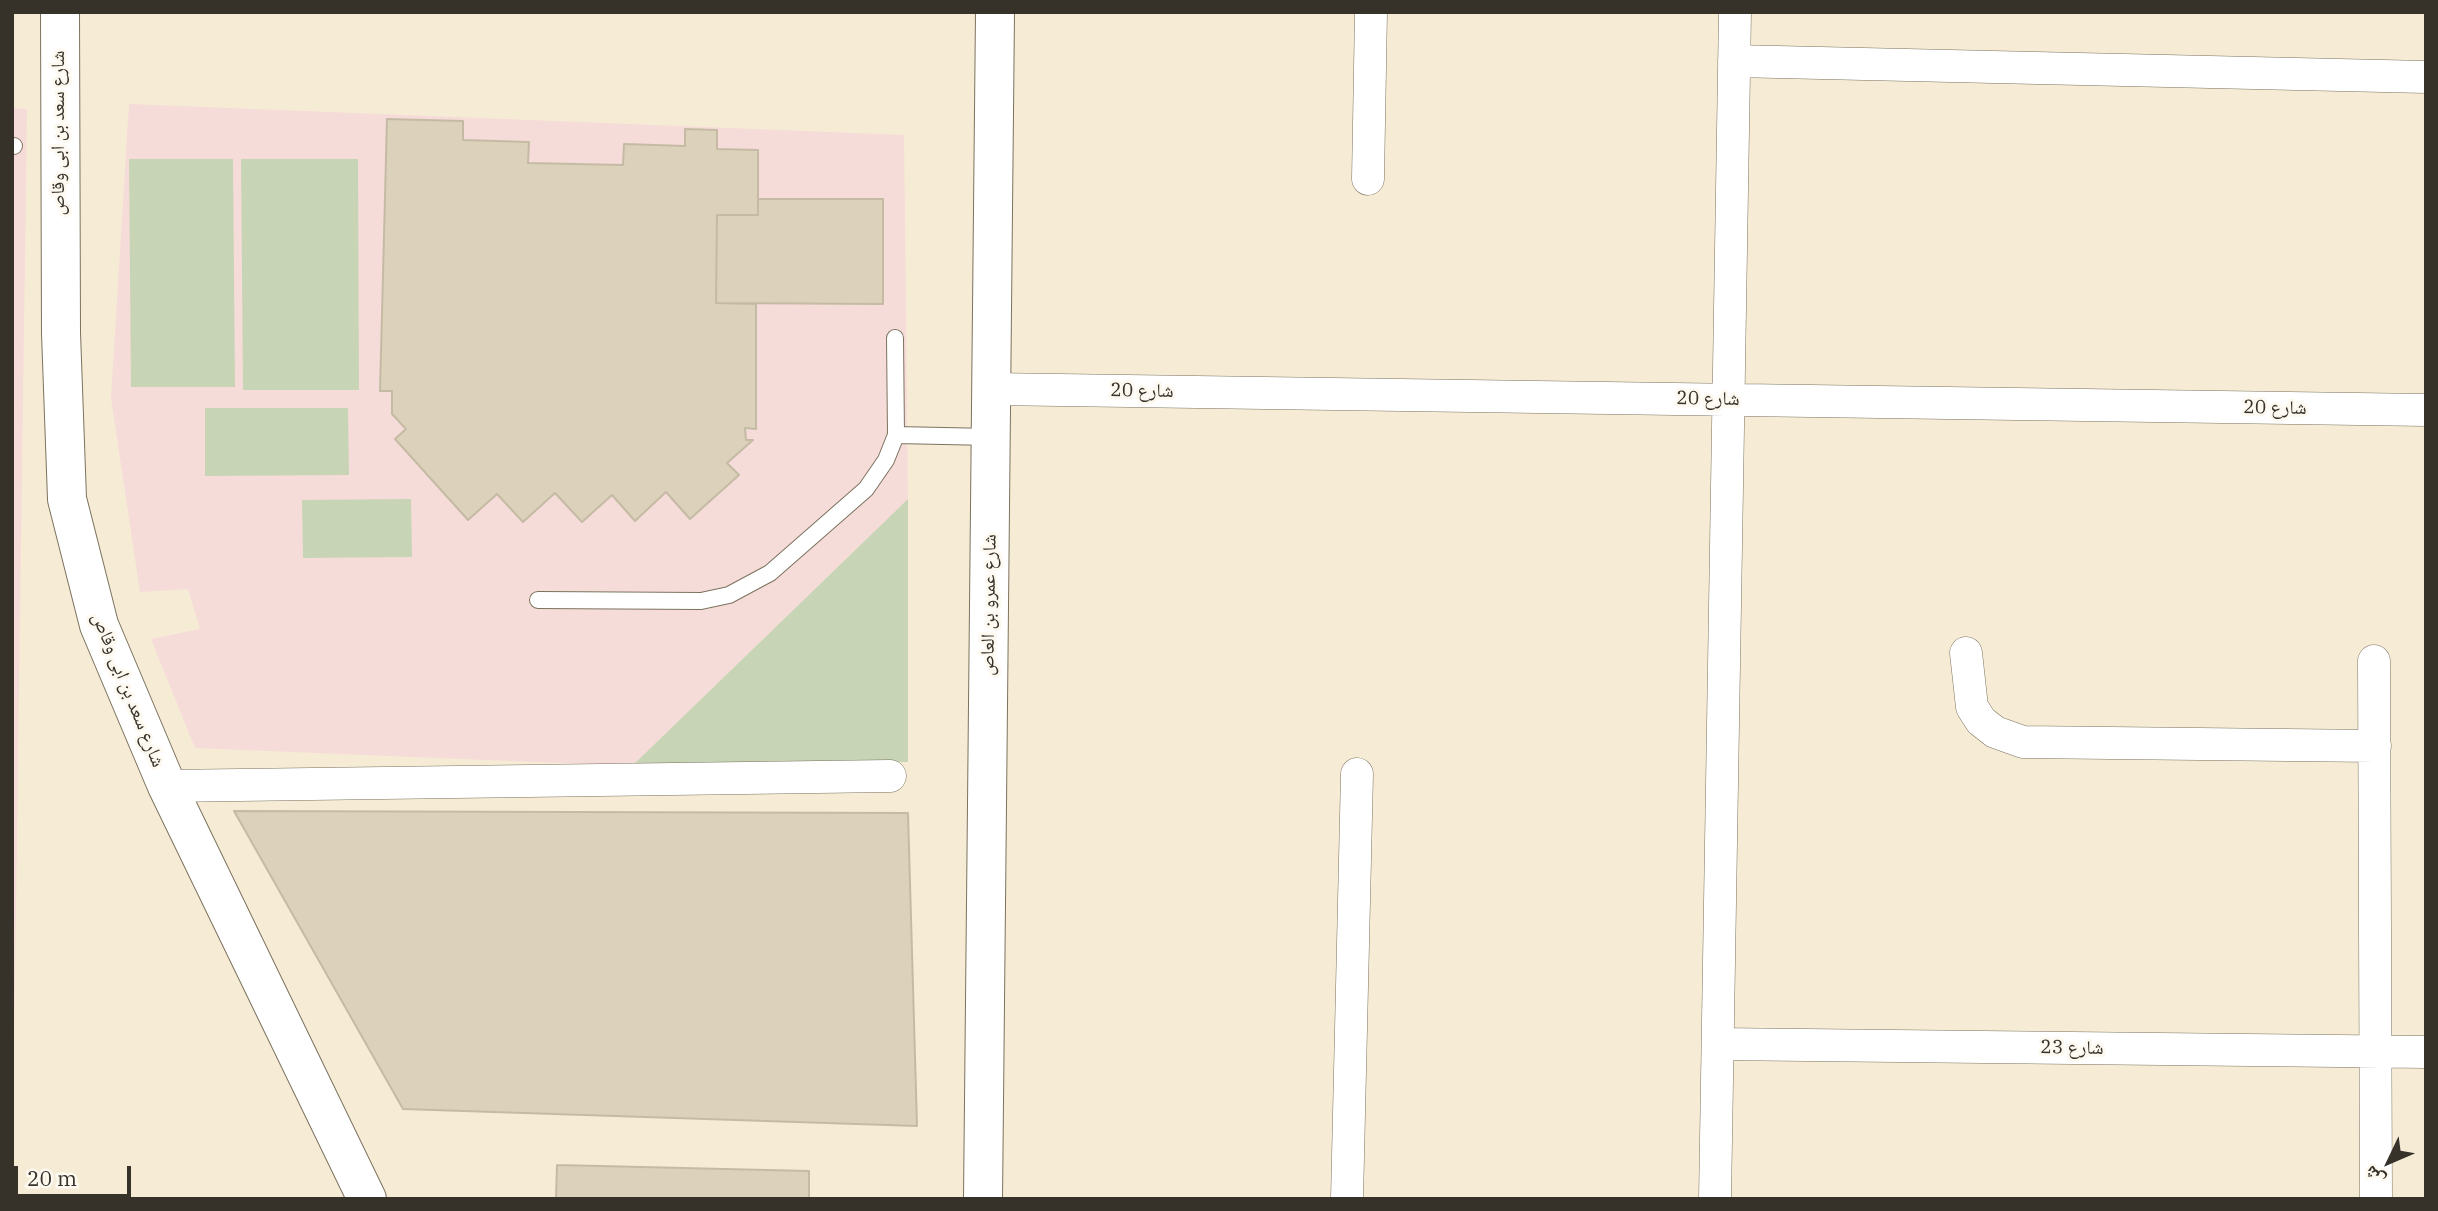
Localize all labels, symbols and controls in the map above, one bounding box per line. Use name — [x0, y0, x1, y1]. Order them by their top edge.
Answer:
street label: شارع سعد بن ابى وقاص — [48, 51, 70, 215]
street label: شارع 20 — [1110, 379, 1174, 403]
street label: شارع 20 — [1676, 387, 1740, 411]
street label: شارع 20 — [2243, 396, 2307, 420]
street label: شارع عمرو بن العاص — [976, 534, 1002, 676]
street label: شارع سعد بن ابى وقاص — [87, 609, 169, 771]
street label: شارع 23 — [2040, 1036, 2104, 1060]
north arrow — [2354, 1127, 2424, 1197]
scale bar — [18, 1152, 135, 1196]
text: ش — [2358, 1161, 2390, 1192]
text: 20 m — [27, 1164, 77, 1192]

